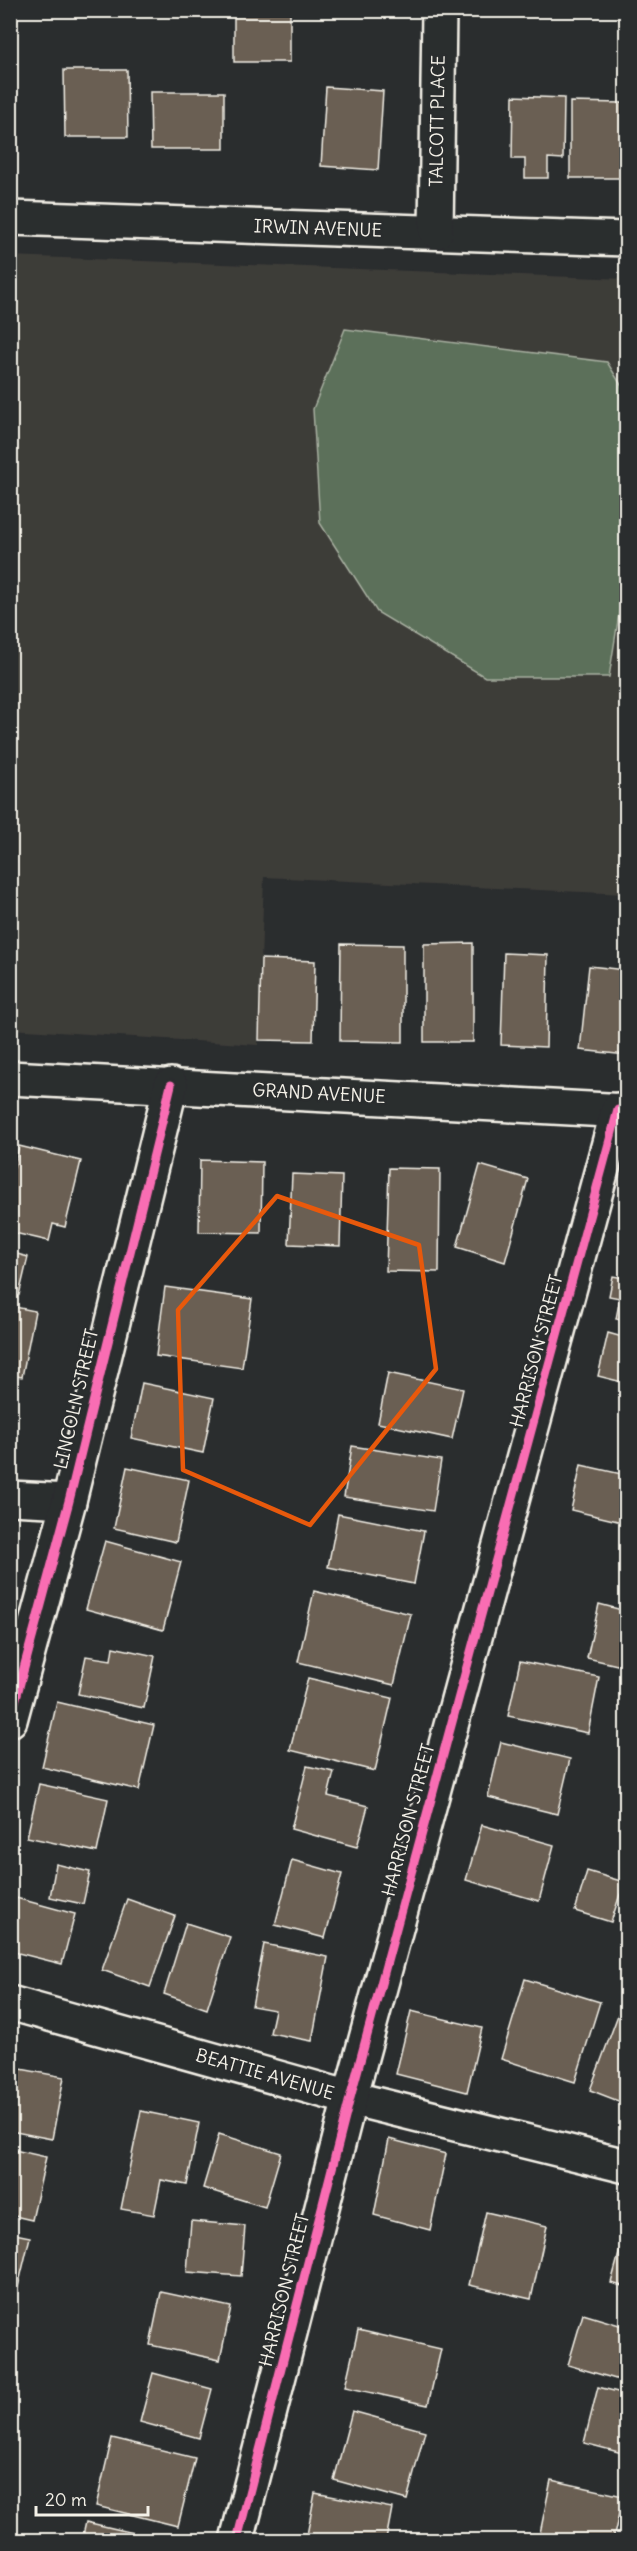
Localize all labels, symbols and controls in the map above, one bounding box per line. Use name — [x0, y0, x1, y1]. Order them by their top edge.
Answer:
street label: TALCOTT PLACE — [424, 55, 450, 187]
street label: IRWIN AVENUE — [253, 214, 383, 242]
street label: GRAND AVENUE — [252, 1078, 386, 1108]
street label: HARRISON STREET — [505, 1272, 567, 1430]
street label: LINCOLN STREET — [49, 1327, 103, 1471]
street label: HARRISON STREET — [377, 1741, 439, 1899]
street label: BEATTIE AVENUE — [193, 2043, 337, 2105]
street label: HARRISON STREET — [254, 2211, 314, 2369]
scale bar — [36, 2479, 148, 2517]
text: 20 m — [45, 2488, 87, 2511]

